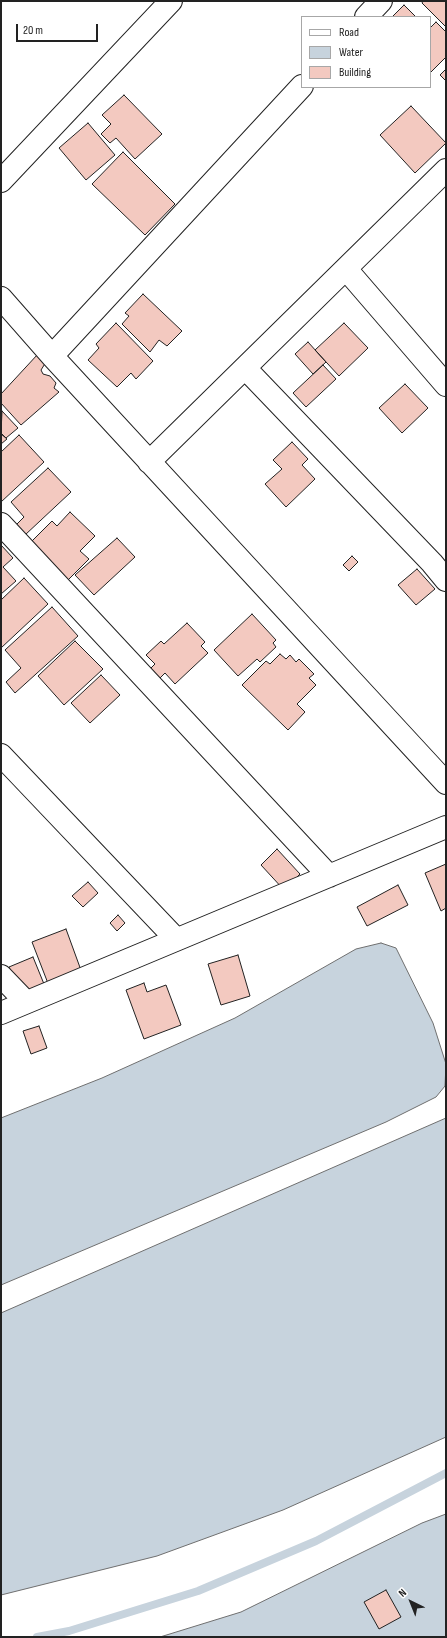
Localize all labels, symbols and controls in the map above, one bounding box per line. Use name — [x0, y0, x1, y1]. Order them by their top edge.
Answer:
scale bar — [18, 16, 100, 42]
legend — [301, 16, 431, 88]
text: 20 m — [23, 23, 43, 38]
text: Road — [339, 25, 359, 40]
text: Water — [339, 45, 363, 60]
text: Building — [339, 65, 371, 80]
north arrow — [391, 1582, 431, 1622]
text: N — [396, 1586, 409, 1600]

